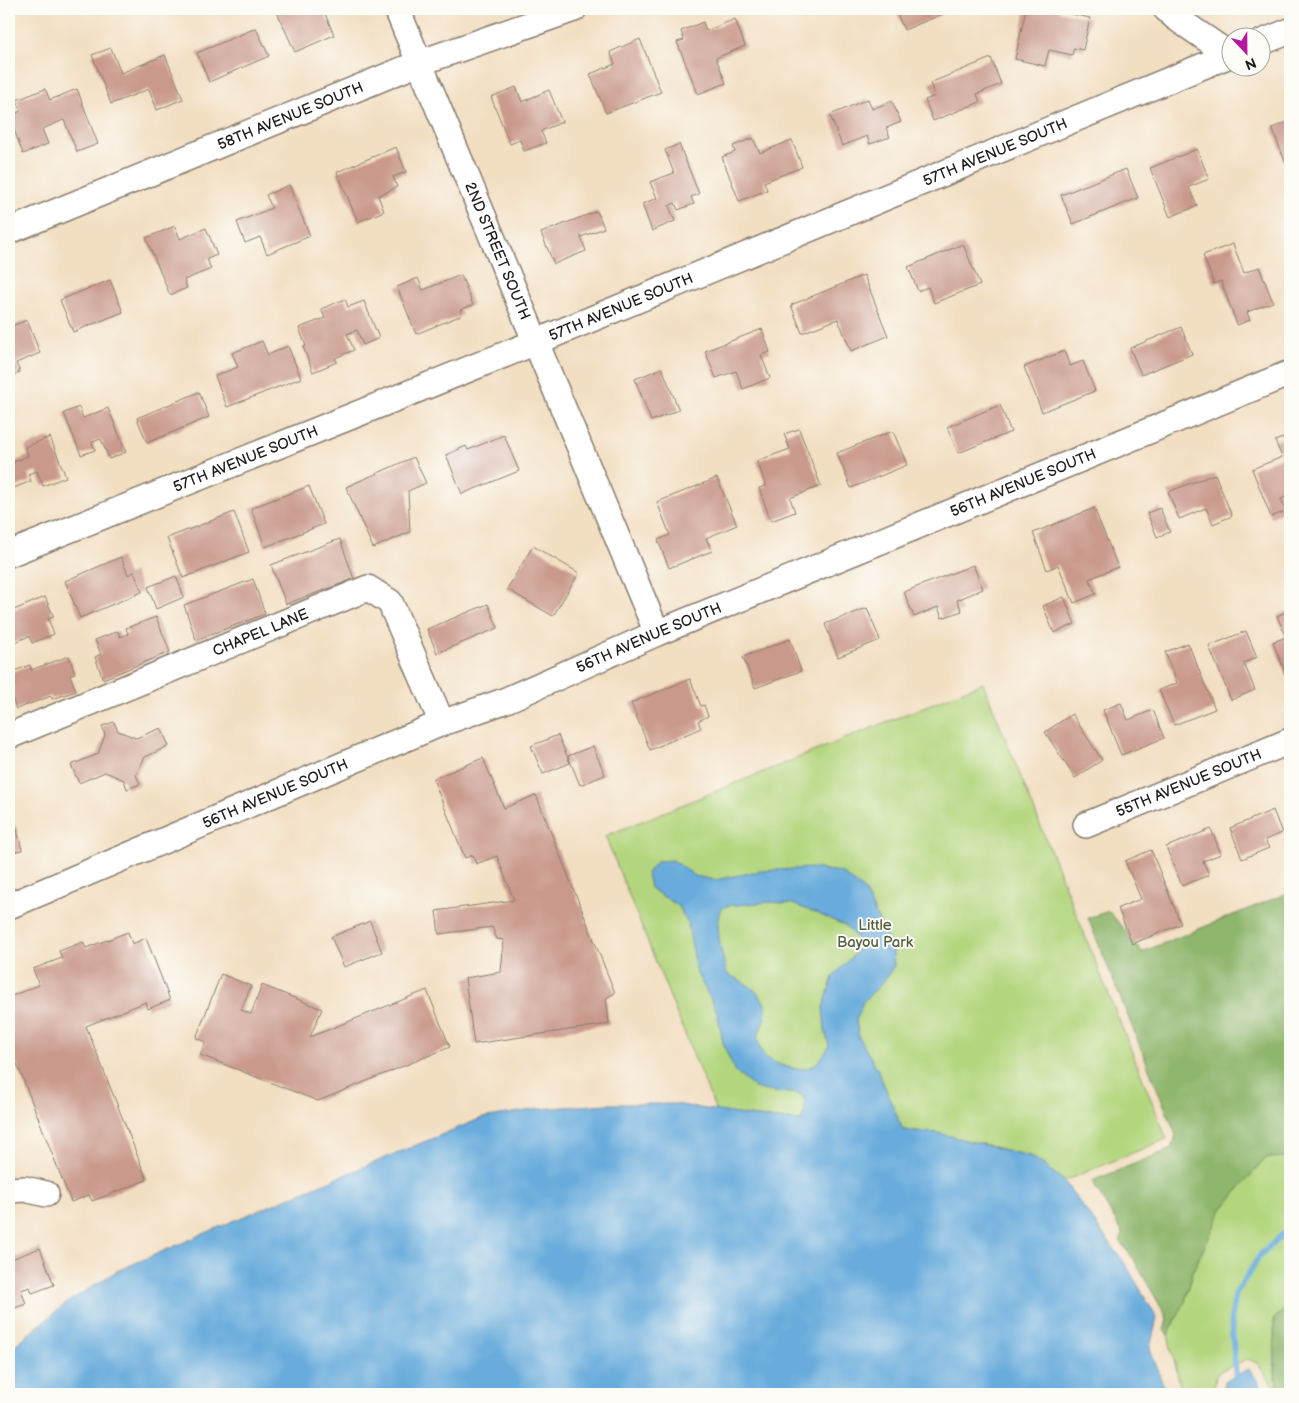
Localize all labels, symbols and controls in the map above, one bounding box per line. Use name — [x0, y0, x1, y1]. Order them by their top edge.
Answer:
north arrow — [1222, 28, 1272, 78]
text: N — [1243, 54, 1259, 73]
street label: 58TH AVENUE SOUTH — [215, 77, 366, 154]
street label: 57TH AVENUE SOUTH — [920, 114, 1070, 190]
street label: 2ND STREET SOUTH — [461, 179, 535, 323]
street label: 57TH AVENUE SOUTH — [546, 269, 696, 345]
street label: 57TH AVENUE SOUTH — [170, 421, 321, 496]
street label: 56TH AVENUE SOUTH — [947, 444, 1099, 521]
street label: 56TH AVENUE SOUTH — [573, 598, 724, 677]
street label: CHAPEL LANE — [210, 604, 311, 661]
street label: 55TH AVENUE SOUTH — [1113, 744, 1264, 821]
street label: 56TH AVENUE SOUTH — [200, 754, 351, 833]
park label: Little Bayou Park — [837, 916, 914, 952]

